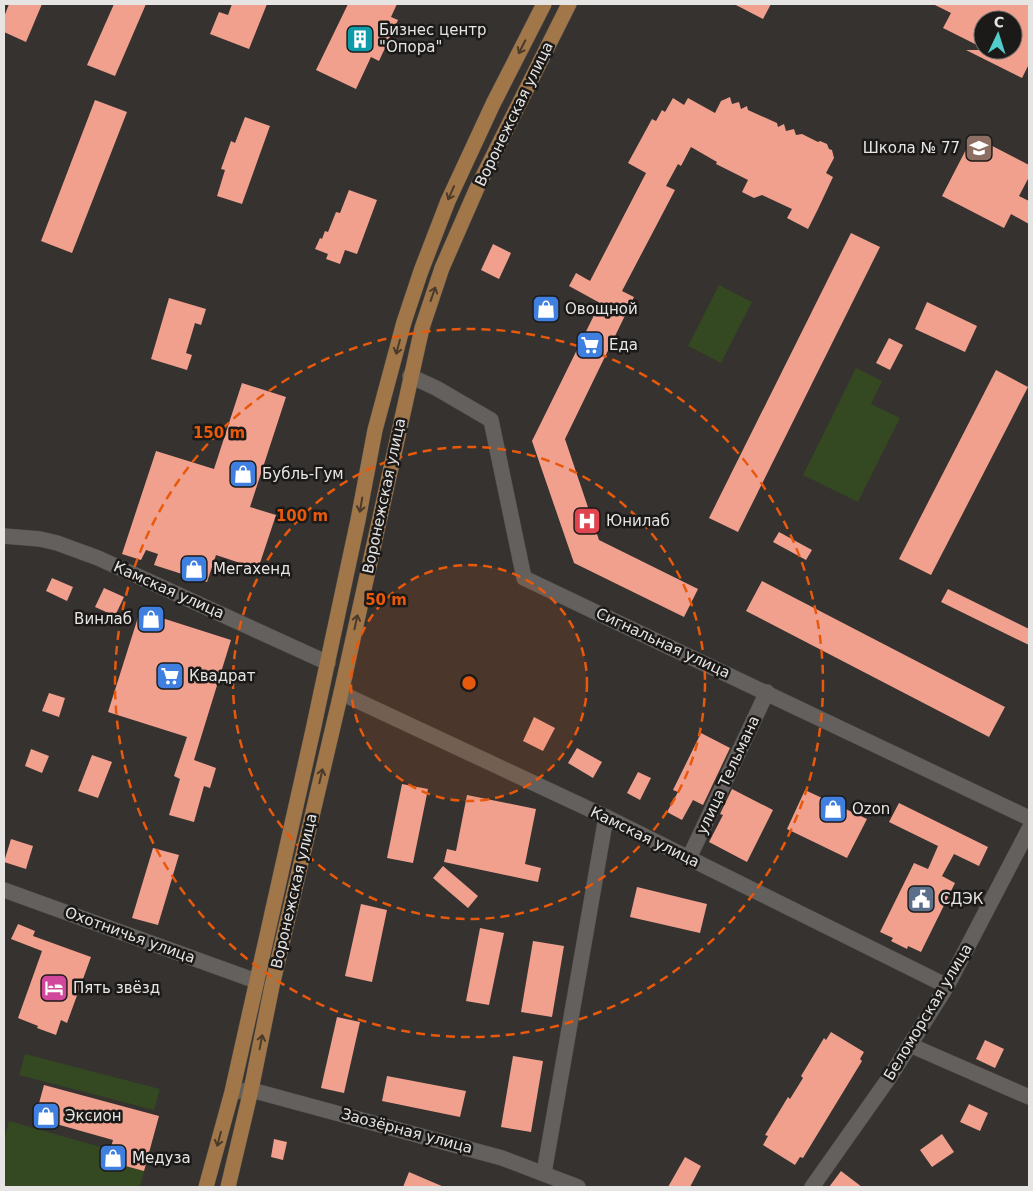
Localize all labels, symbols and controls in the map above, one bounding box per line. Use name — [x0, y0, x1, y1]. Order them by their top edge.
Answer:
north arrow — [973, 10, 1023, 60]
text: С — [993, 14, 1005, 30]
place label: Бизнес центр "Опора" — [379, 21, 487, 56]
building icon: Бизнес центр "Опора" — [345, 24, 375, 54]
street label: Воронежская улица — [471, 39, 557, 189]
one-way arrow — [517, 39, 526, 54]
school or university icon: Школа № 77 — [964, 133, 994, 163]
place label: Школа № 77 — [863, 139, 960, 157]
one-way arrow — [446, 185, 456, 200]
one-way arrow — [429, 287, 438, 302]
shop icon: Овощной — [531, 294, 561, 324]
place label: Овощной — [565, 300, 638, 318]
supermarket icon: Еда — [575, 330, 605, 360]
place label: Еда — [609, 336, 638, 354]
one-way arrow — [392, 338, 402, 354]
street label: Воронежская улица — [359, 417, 409, 575]
text: 150 m — [193, 424, 245, 442]
shop icon: Бубль-Гум — [228, 459, 258, 489]
place label: Бубль-Гум — [262, 465, 344, 483]
one-way arrow — [355, 496, 365, 512]
hospital icon: Юнилаб — [572, 506, 602, 536]
text: 100 m — [276, 507, 328, 525]
place label: Юнилаб — [606, 512, 670, 530]
shop icon: Мегахенд — [179, 554, 209, 584]
street label: Камская улица — [111, 558, 227, 622]
place label: Мегахенд — [213, 560, 291, 578]
text: 50 m — [365, 591, 407, 609]
shop icon: Винлаб — [136, 604, 166, 634]
street label: Сигнальная улица — [593, 604, 733, 682]
place label: Винлаб — [74, 610, 132, 628]
one-way arrow — [352, 615, 361, 631]
supermarket icon: Квадрат — [155, 661, 185, 691]
place label: Квадрат — [189, 667, 256, 685]
centre of rings — [460, 674, 478, 692]
street label: улица Тельмана — [693, 713, 763, 837]
one-way arrow — [317, 769, 326, 785]
shop icon: Ozon — [818, 794, 848, 824]
place label: Ozon — [852, 800, 890, 818]
street label: Камская улица — [588, 803, 702, 871]
street label: Воронежская улица — [267, 812, 321, 970]
public building icon: СДЭК — [906, 884, 936, 914]
place label: СДЭК — [940, 890, 984, 908]
street label: Охотничья улица — [62, 903, 198, 967]
street label: Беломорская улица — [880, 940, 976, 1084]
hotel icon: Пять звёзд — [39, 973, 69, 1003]
place label: Пять звёзд — [73, 979, 160, 997]
one-way arrow — [256, 1034, 266, 1050]
shop icon: Эксион — [31, 1101, 61, 1131]
street label: Заозёрная улица — [339, 1105, 475, 1157]
place label: Эксион — [65, 1107, 122, 1125]
one-way arrow — [214, 1130, 223, 1146]
shop icon: Медуза — [98, 1143, 128, 1173]
place label: Медуза — [132, 1149, 191, 1167]

